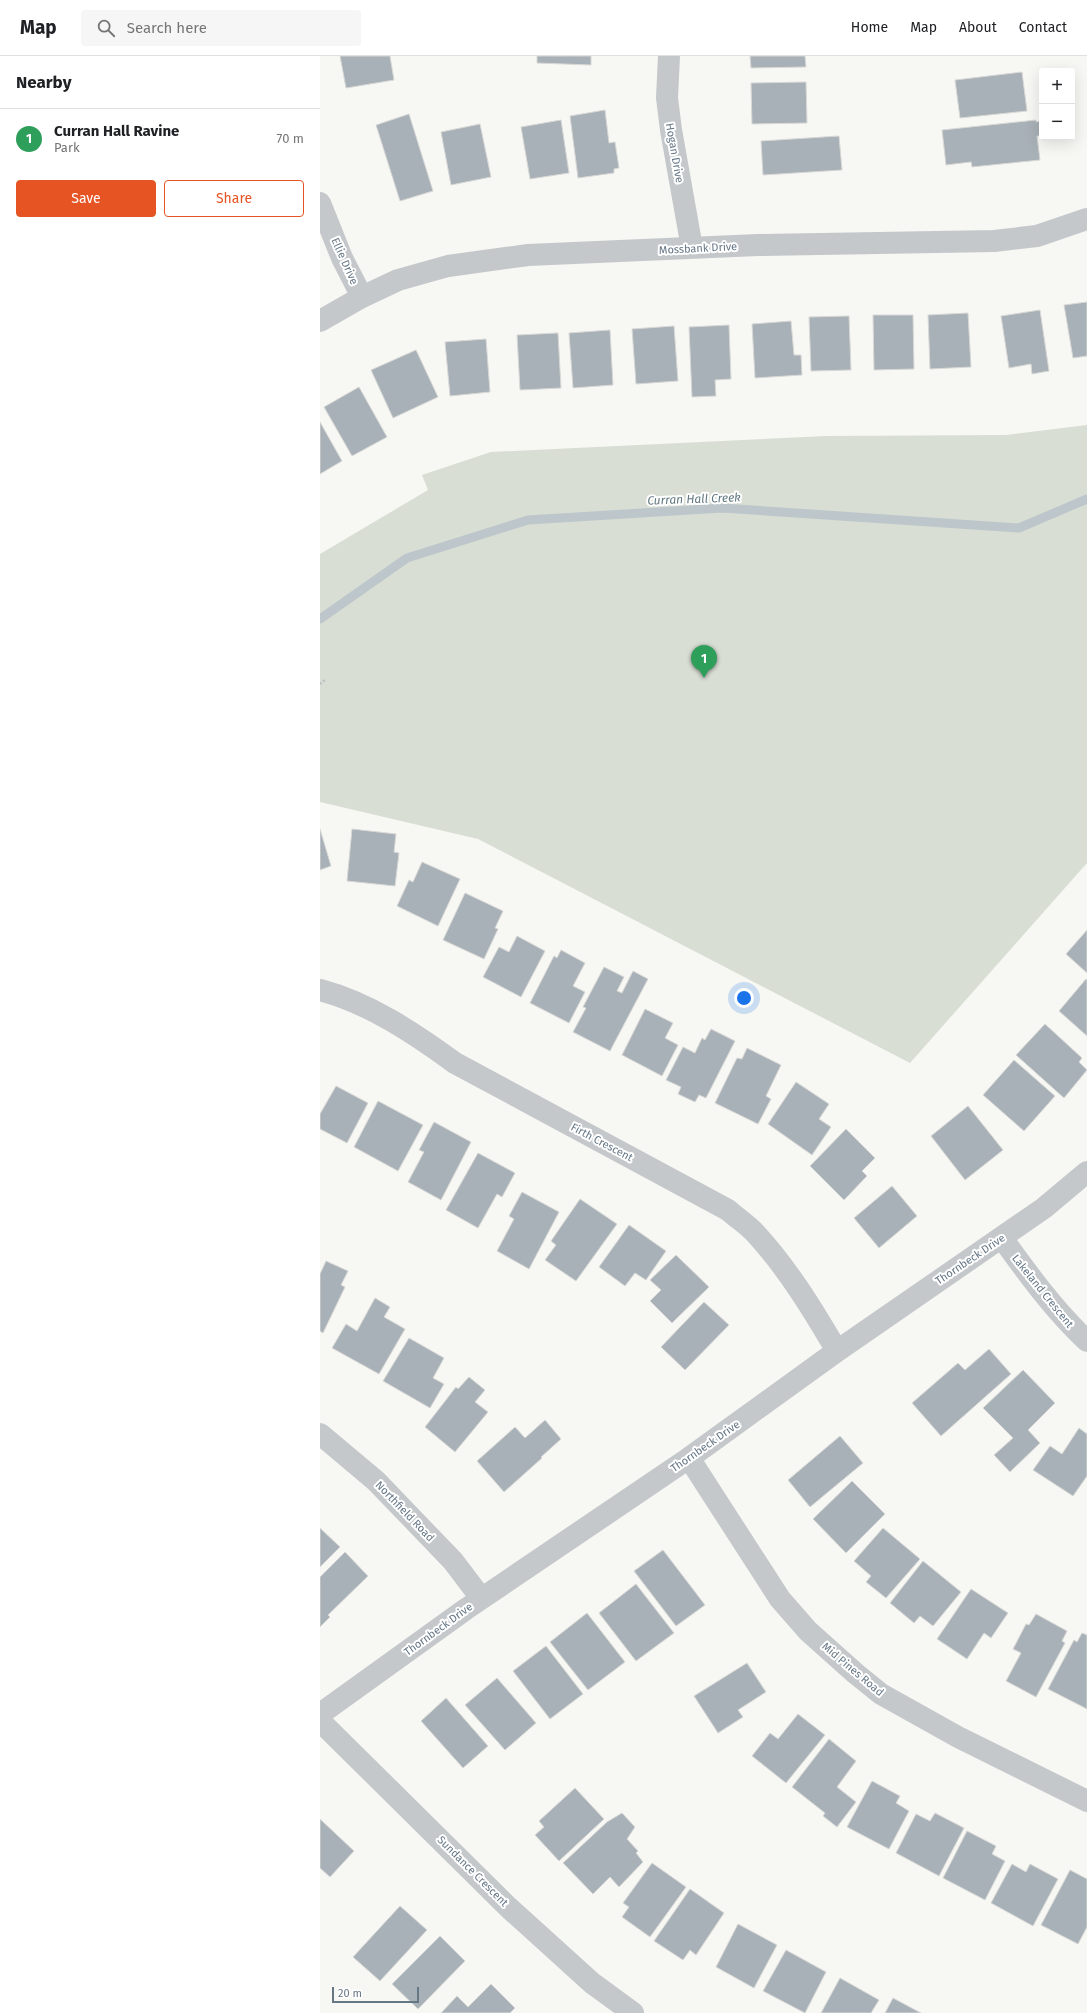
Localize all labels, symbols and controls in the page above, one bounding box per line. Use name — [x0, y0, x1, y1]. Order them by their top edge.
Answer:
search box — [81, 10, 361, 46]
text: Map — [20, 16, 57, 39]
icon: search — [95, 17, 117, 39]
text: Search here — [127, 19, 207, 37]
text: Home — [851, 19, 888, 36]
text: Map — [910, 19, 937, 36]
text: About — [959, 19, 997, 36]
text: Contact — [1019, 19, 1067, 36]
map controls — [1039, 68, 1075, 140]
button: + — [1039, 68, 1075, 104]
text: Nearby — [16, 72, 71, 93]
button: − — [1039, 104, 1075, 140]
text: Curran Hall Ravine — [54, 122, 179, 140]
street label: Hogan Drive — [663, 122, 686, 184]
text: 1 — [26, 131, 32, 146]
text: 70 m — [277, 131, 304, 146]
text: Park — [54, 140, 80, 155]
button: Save — [16, 180, 156, 217]
button: Share — [164, 180, 304, 217]
street label: Ellie Drive — [328, 236, 361, 287]
street label: Mossbank Drive — [659, 240, 737, 257]
water label: Curran Hall Creek — [647, 490, 741, 508]
pin: 1 — [691, 645, 717, 678]
your location — [734, 988, 754, 1008]
street label: Firth Crescent — [569, 1121, 635, 1164]
street label: Thornbeck Drive — [933, 1231, 1008, 1288]
street label: Lakeland Crescent — [1009, 1252, 1076, 1331]
street label: Thornbeck Drive — [668, 1418, 742, 1475]
street label: Northfield Road — [373, 1478, 437, 1544]
street label: Thornbeck Drive — [402, 1600, 475, 1659]
street label: Mid Pines Road — [819, 1640, 886, 1699]
street label: Sundance Crescent — [435, 1833, 511, 1909]
scale bar — [332, 1985, 419, 2004]
text: 20 m — [338, 1987, 362, 2000]

